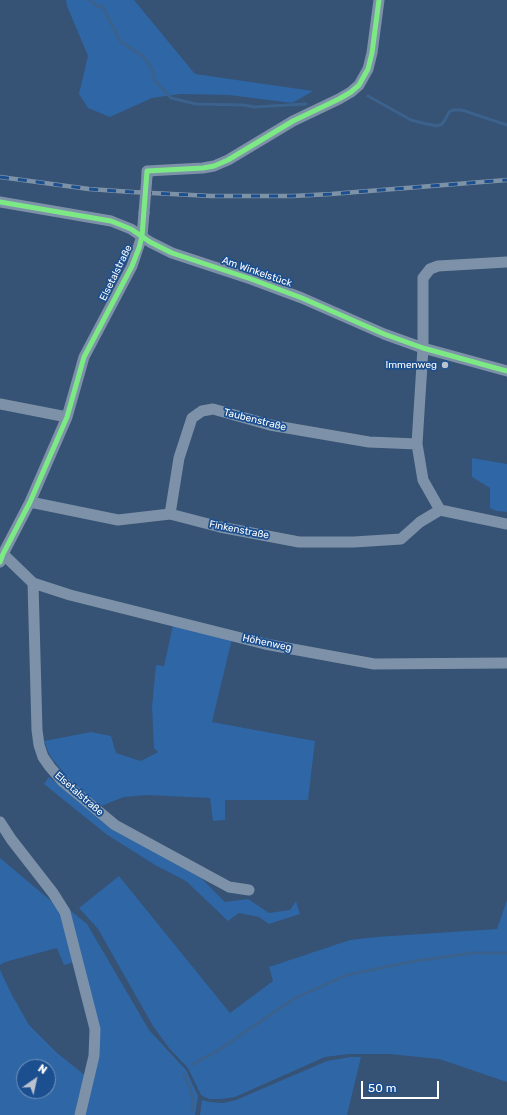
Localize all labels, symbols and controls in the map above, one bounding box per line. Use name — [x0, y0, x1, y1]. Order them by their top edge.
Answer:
street label: Elsetalstraße — [97, 243, 135, 303]
street label: Am Winkelstück — [220, 254, 294, 290]
place label: Immenweg — [385, 359, 437, 371]
marker: Immenweg — [440, 360, 450, 370]
street label: Taubenstraße — [223, 406, 287, 434]
street label: Finkenstraße — [208, 518, 270, 542]
street label: Höhenweg — [241, 632, 293, 654]
street label: Elsetalstraße — [52, 770, 106, 818]
north arrow — [16, 1059, 56, 1099]
text: N — [36, 1062, 49, 1077]
scale bar — [363, 1073, 441, 1099]
text: 50 m — [368, 1081, 396, 1095]

